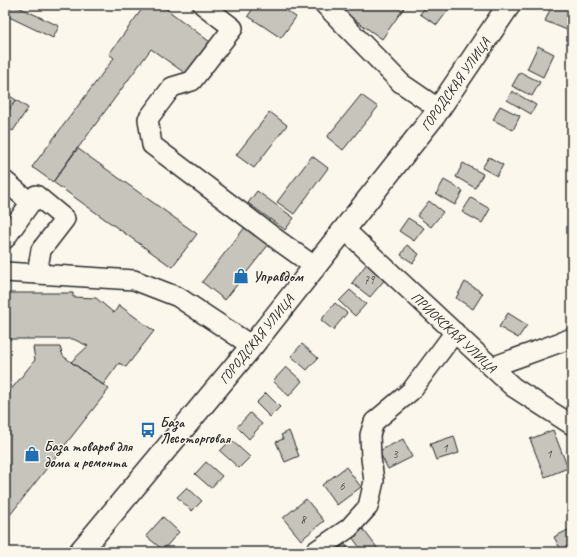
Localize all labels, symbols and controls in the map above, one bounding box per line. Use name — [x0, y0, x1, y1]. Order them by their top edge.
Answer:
street label: ГОРОДСКАЯ УЛИЦА — [417, 34, 494, 134]
shop icon: Управдом — [232, 267, 250, 285]
place label: Управдом — [253, 268, 304, 285]
house number: 79 — [364, 272, 376, 288]
street label: ПРИОКСКАЯ УЛИЦА — [408, 289, 500, 377]
street label: ГОРОДСКАЯ УЛИЦА — [215, 291, 298, 387]
place label: База Лесоторговая — [160, 414, 232, 447]
bus stop icon: База Лесоторговая — [139, 421, 157, 439]
place label: База товаров для дома и ремонта — [44, 438, 134, 471]
house number: 1 — [442, 440, 448, 456]
shop icon: База товаров для дома и ремонта — [23, 445, 41, 463]
house number: 3 — [392, 446, 399, 462]
house number: 1 — [546, 446, 552, 462]
house number: 6 — [339, 478, 345, 494]
house number: 8 — [300, 512, 307, 528]

